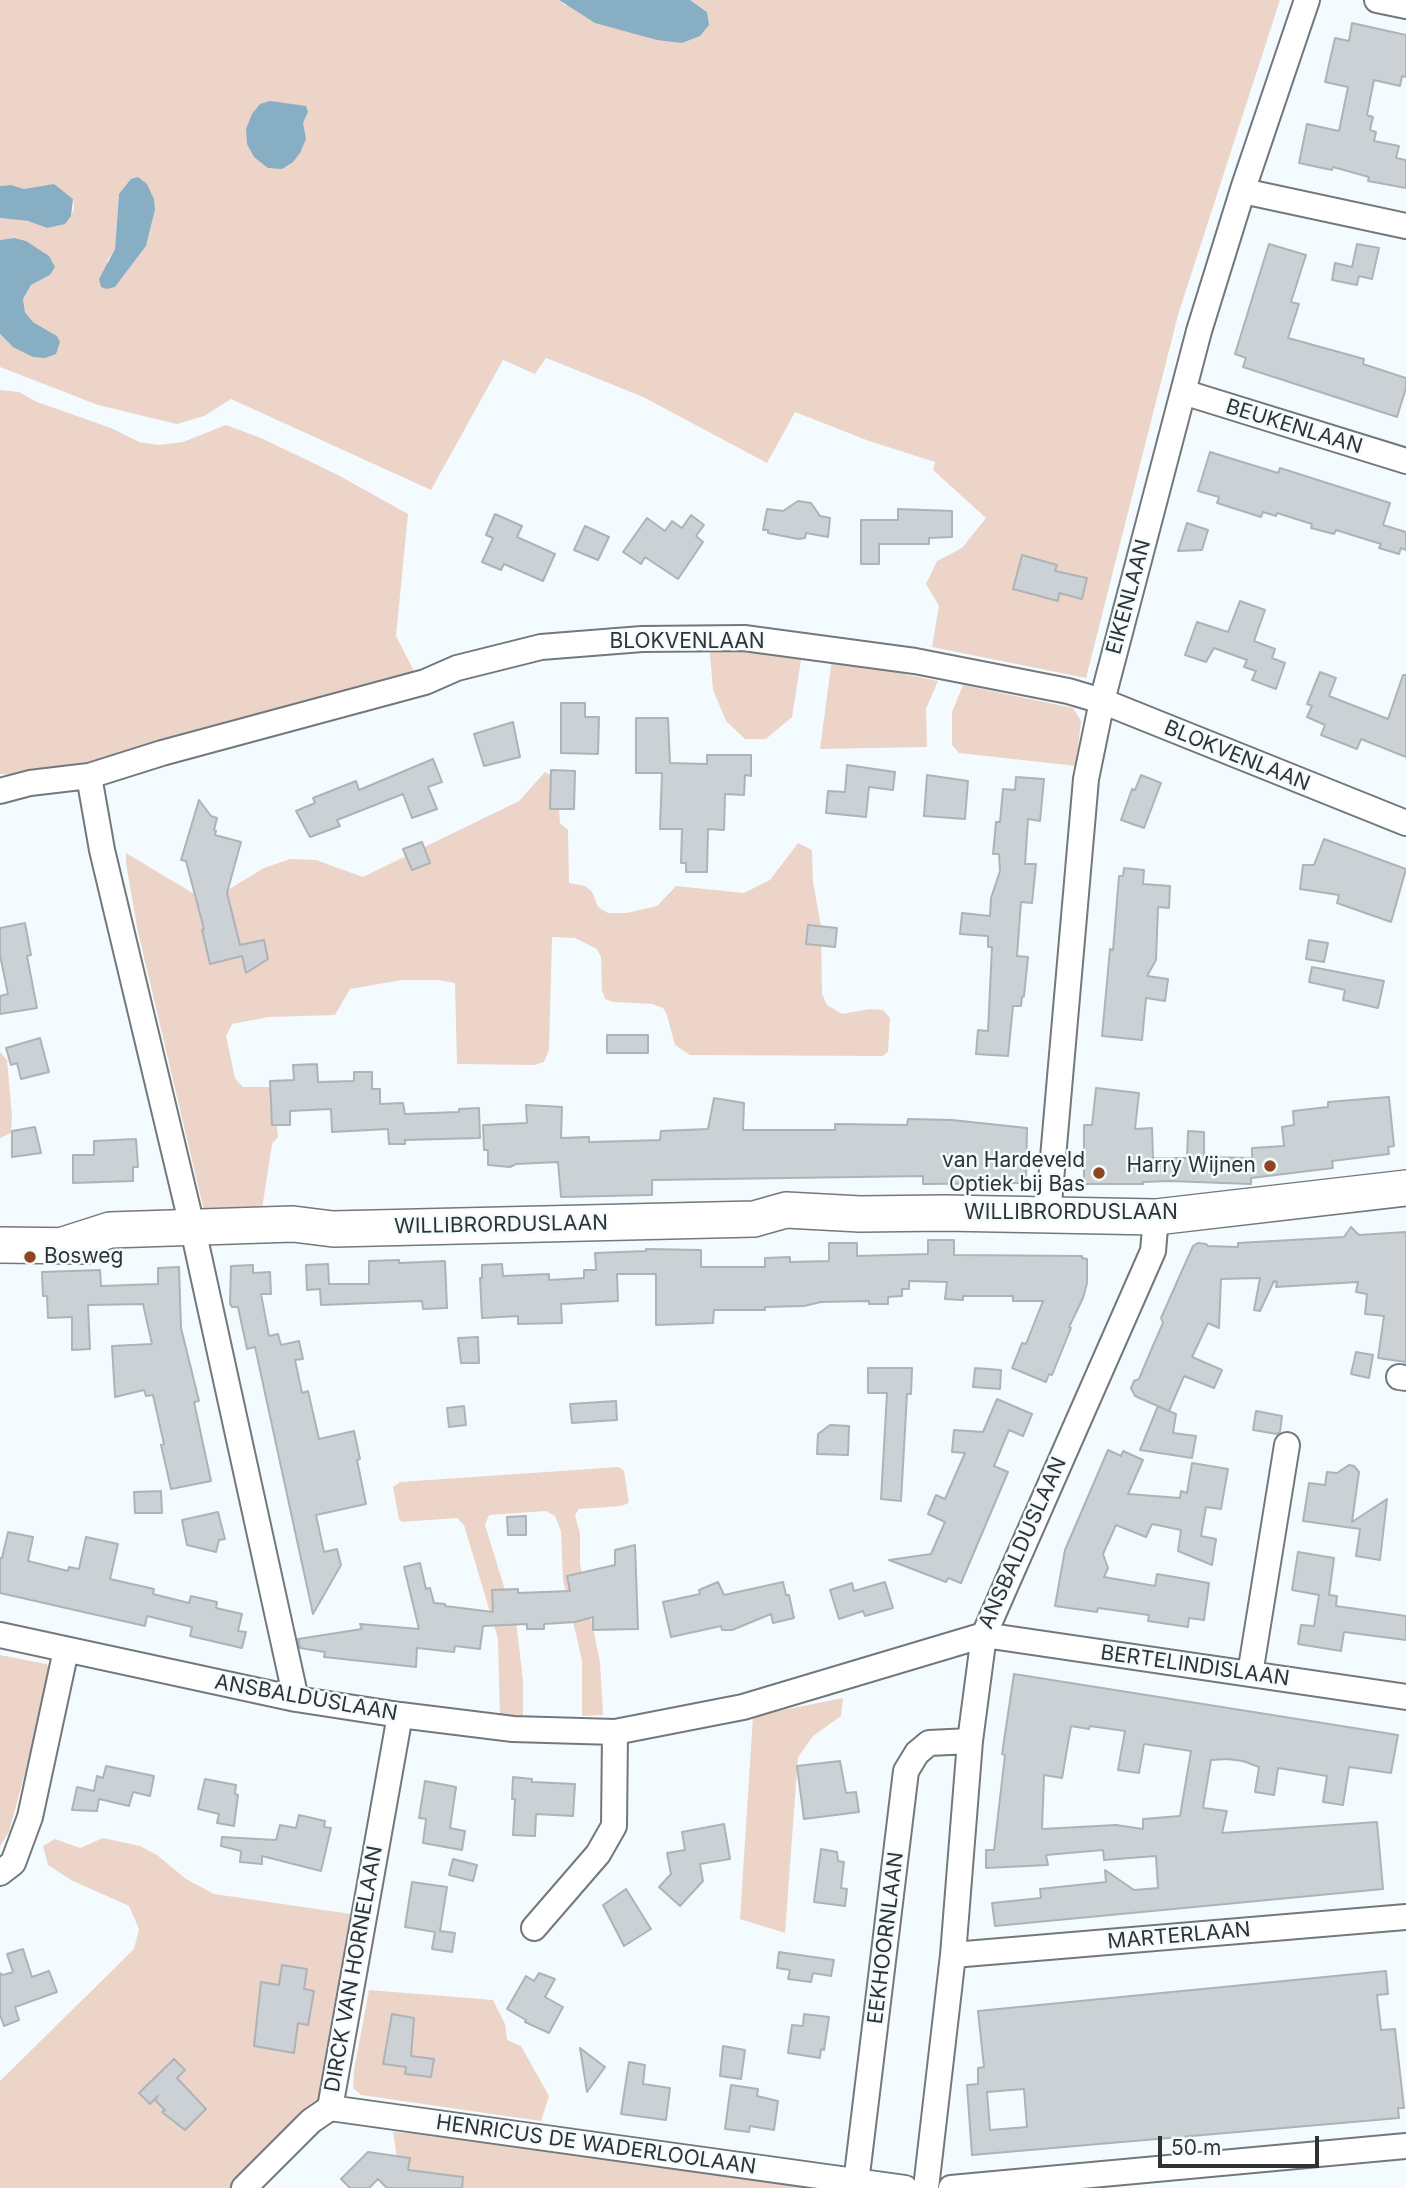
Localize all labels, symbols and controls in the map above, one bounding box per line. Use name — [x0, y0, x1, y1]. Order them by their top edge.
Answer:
street label: BEUKENLAAN — [1223, 394, 1365, 460]
street label: EIKENLAAN — [1102, 537, 1156, 657]
street label: BLOKVENLAAN — [609, 629, 765, 655]
street label: BLOKVENLAAN — [1160, 715, 1314, 797]
place label: van Hardeveld Optiek bij Bas — [942, 1148, 1085, 1198]
place label: Harry Wijnen — [1127, 1153, 1256, 1179]
marker: Harry Wijnen — [1262, 1158, 1278, 1174]
marker: van Hardeveld Optiek bij Bas — [1091, 1165, 1107, 1181]
street label: WILLIBRORDUSLAAN — [964, 1200, 1178, 1226]
street label: WILLIBRORDUSLAAN — [394, 1211, 608, 1239]
place label: Bosweg — [44, 1244, 123, 1270]
marker: Bosweg — [22, 1249, 38, 1265]
street label: ANSBALDUSLAAN — [974, 1453, 1072, 1633]
street label: BERTELINDISLAAN — [1099, 1640, 1291, 1692]
street label: ANSBALDUSLAAN — [213, 1670, 399, 1726]
street label: DIRCK VAN HORNELAAN — [320, 1844, 388, 2094]
street label: EEKHOORNLAAN — [863, 1850, 909, 2026]
street label: MARTERLAAN — [1106, 1917, 1252, 1955]
street label: HENRICUS DE WADERLOOLAAN — [434, 2110, 758, 2180]
scale bar — [1161, 2122, 1322, 2166]
text: 50 m — [1171, 2135, 1221, 2160]

